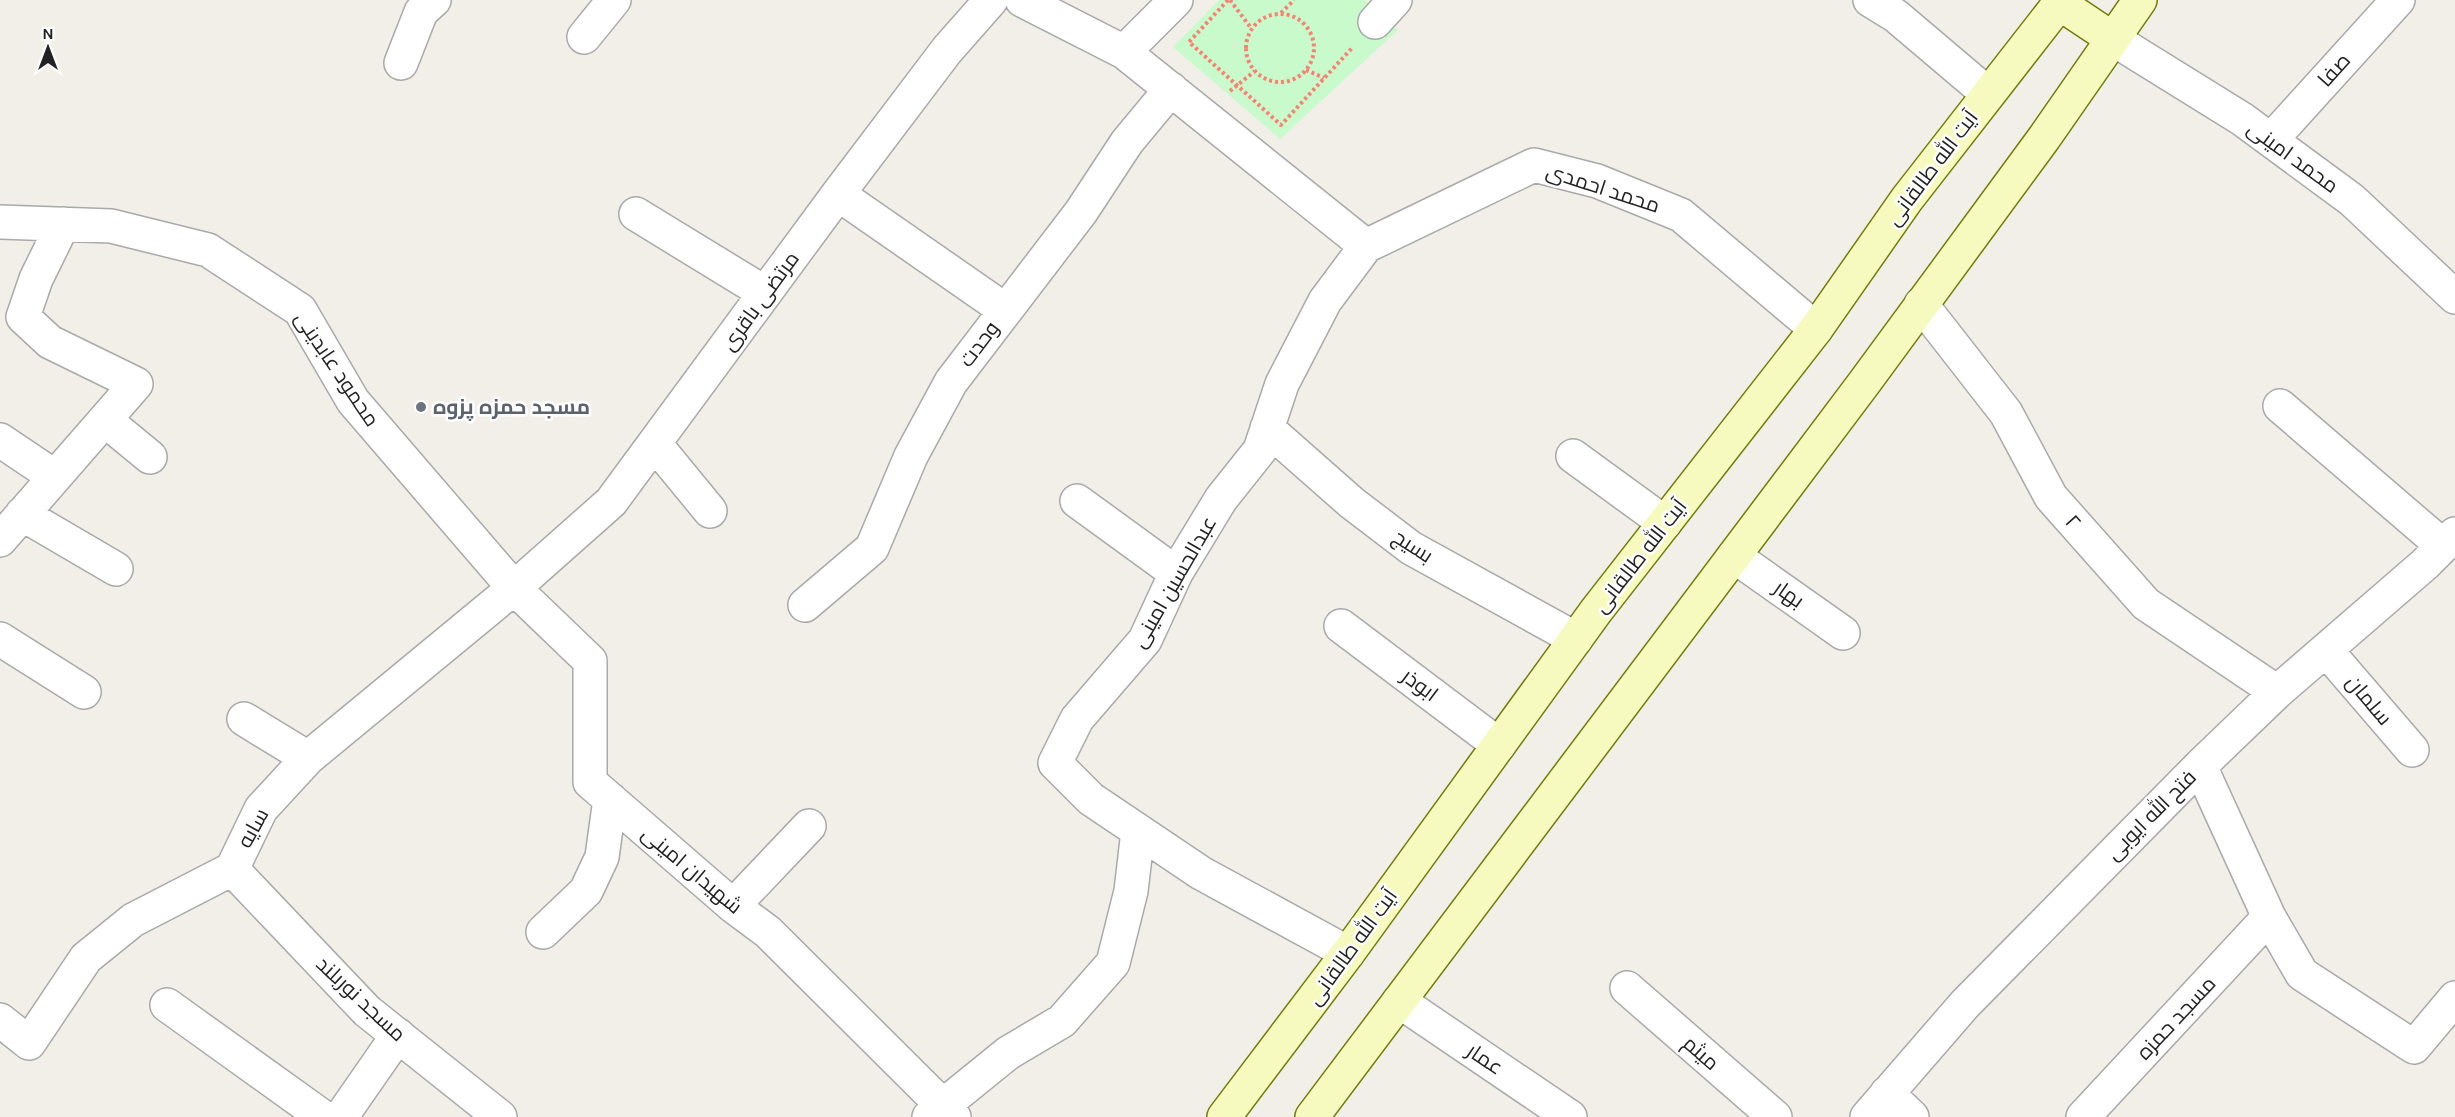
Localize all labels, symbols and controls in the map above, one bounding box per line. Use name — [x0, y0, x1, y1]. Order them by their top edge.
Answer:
north arrow — [18, 18, 78, 78]
text: N — [42, 24, 54, 43]
street label: صفا — [2313, 48, 2355, 92]
street label: آیت الله طالقانی — [1879, 104, 1984, 231]
street label: محمد امینی — [2242, 116, 2343, 199]
street label: محمد احمدی — [1543, 158, 1663, 219]
street label: مرتضی باقری — [716, 247, 805, 356]
street label: محمود عابدینی — [289, 307, 384, 432]
street label: وحدت — [954, 316, 1004, 372]
place label: مسجد حمزه پزوه — [433, 395, 590, 422]
marker: مسجد حمزه پزوه — [414, 400, 428, 414]
street label: آیت الله طالقانی — [1587, 493, 1693, 618]
street label: ۲ — [2060, 510, 2086, 534]
street label: عبدالحسین امینی — [1127, 512, 1222, 653]
street label: بسیج — [1387, 524, 1438, 569]
street label: بهار — [1768, 575, 1809, 614]
street label: ابوذر — [1396, 663, 1443, 706]
street label: سلمان — [2340, 670, 2397, 731]
street label: فتح الله ایوبی — [2100, 764, 2202, 866]
street label: سایه — [232, 804, 274, 852]
street label: شهیدان امینی — [636, 821, 747, 920]
street label: آیت الله طالقانی — [1300, 883, 1403, 1010]
street label: مسجد نوربلند — [311, 952, 411, 1046]
street label: مسجد حمزه — [2131, 971, 2221, 1065]
street label: میثم — [1677, 1031, 1724, 1077]
street label: عمار — [1462, 1038, 1508, 1080]

